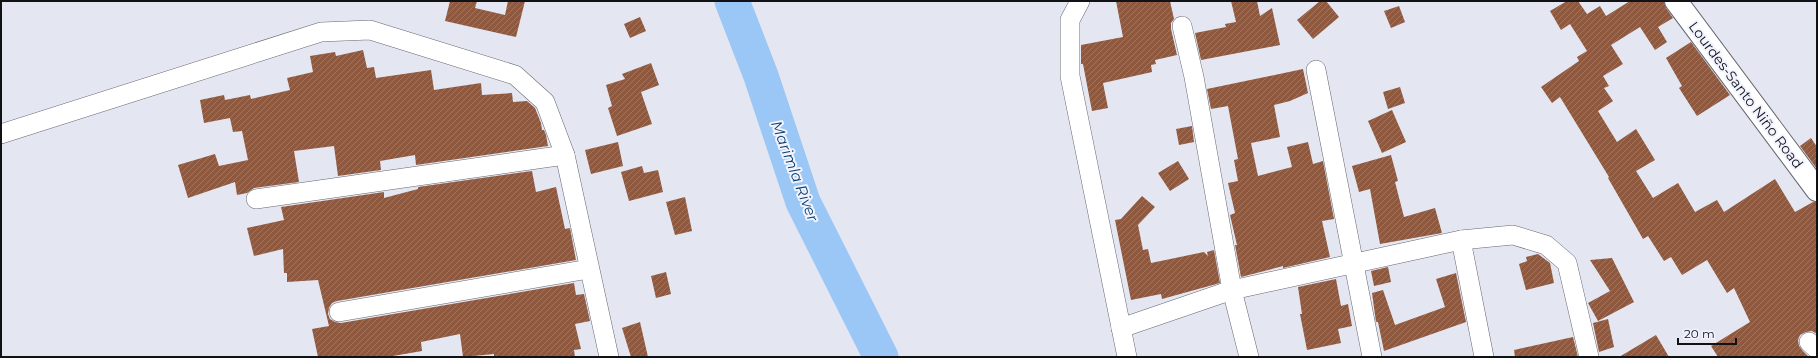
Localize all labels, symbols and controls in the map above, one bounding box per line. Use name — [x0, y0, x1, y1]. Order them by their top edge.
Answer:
street label: Lourdes-Santo Niño Road — [1685, 18, 1807, 172]
water label: Marimla River — [767, 118, 823, 225]
scale bar — [1678, 320, 1736, 346]
text: 20 m — [1684, 326, 1715, 341]

